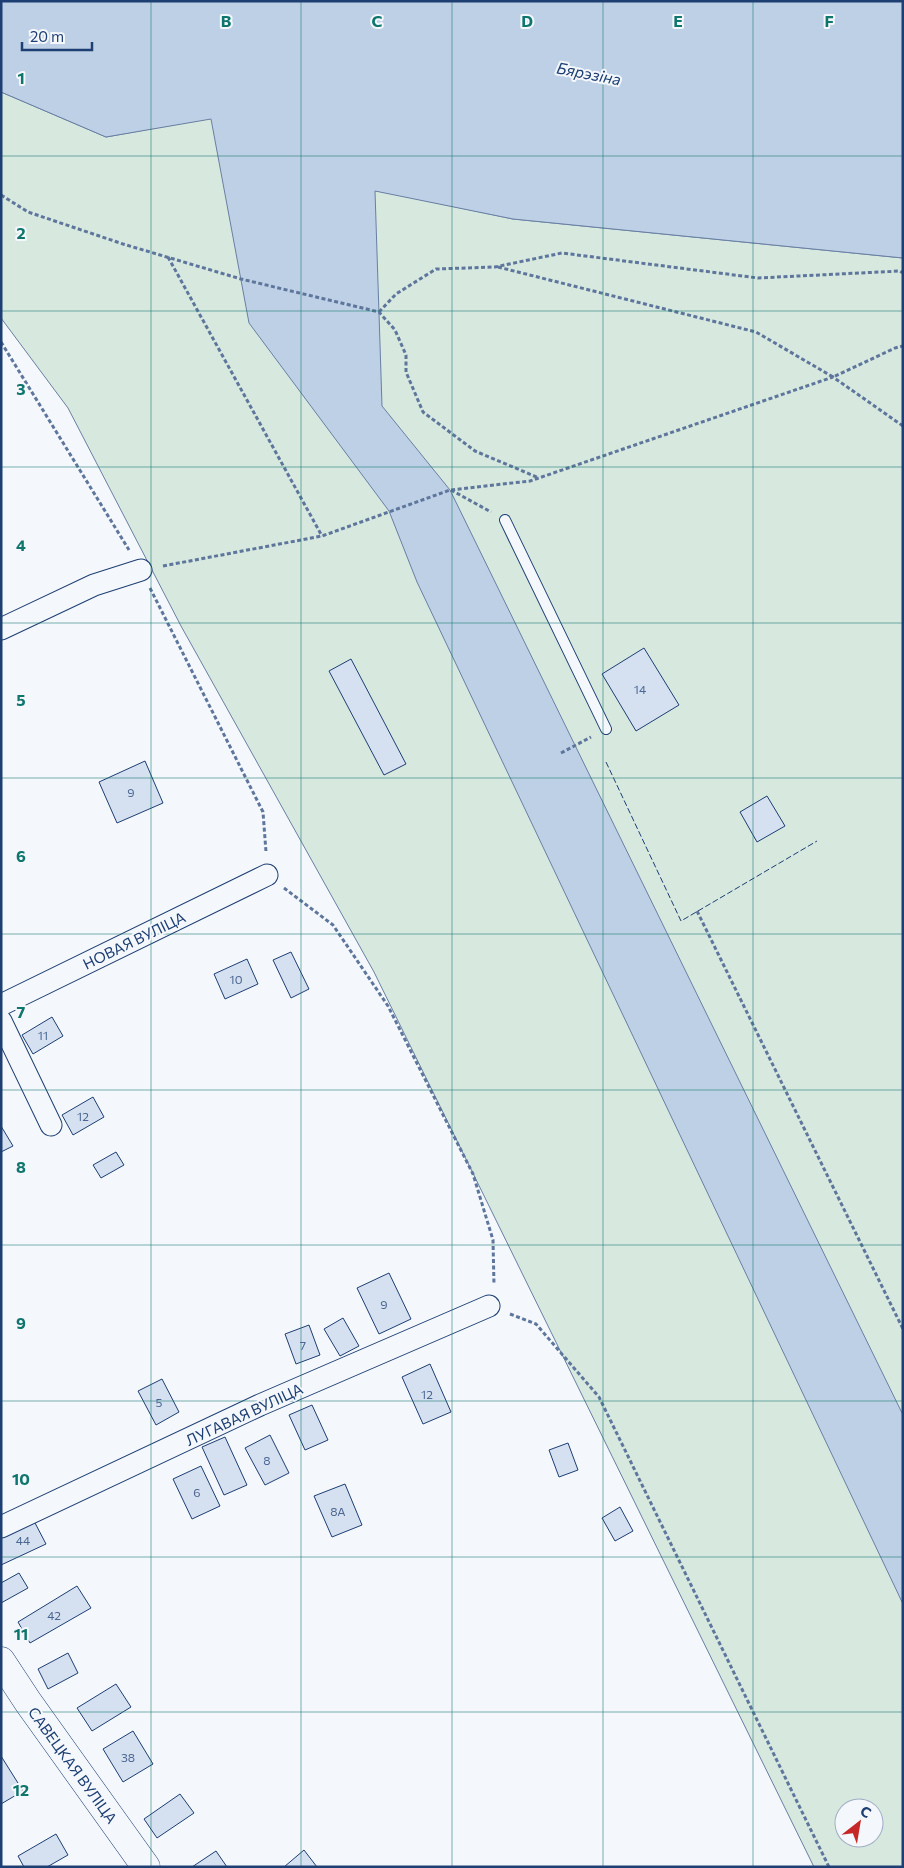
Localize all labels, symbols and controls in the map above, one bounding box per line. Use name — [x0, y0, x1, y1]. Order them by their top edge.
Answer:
text: B — [221, 11, 232, 30]
text: C — [372, 11, 383, 30]
text: D — [521, 11, 533, 30]
text: E — [673, 11, 683, 30]
text: F — [824, 11, 834, 30]
scale bar — [22, 20, 92, 52]
text: 20 m — [30, 27, 64, 45]
water label: Бярэзіна — [555, 57, 623, 89]
text: 1 — [17, 68, 25, 87]
text: 2 — [16, 223, 26, 242]
text: 3 — [16, 379, 26, 398]
text: 4 — [16, 535, 26, 554]
house number: 14 — [634, 682, 646, 696]
text: 5 — [16, 690, 26, 709]
house number: 9 — [127, 785, 135, 799]
text: 6 — [16, 846, 26, 865]
street label: НОВАЯ ВУЛІЦА — [80, 907, 188, 973]
house number: 10 — [230, 972, 243, 986]
text: 7 — [17, 1002, 26, 1021]
house number: 11 — [38, 1028, 48, 1042]
house number: 12 — [77, 1109, 89, 1123]
text: 8 — [16, 1157, 26, 1176]
house number: 9 — [380, 1297, 388, 1311]
text: 9 — [16, 1313, 26, 1332]
house number: 7 — [300, 1338, 306, 1352]
street label: ЛУГАВАЯ ВУЛІЦА — [182, 1379, 306, 1449]
house number: 12 — [421, 1387, 433, 1401]
house number: 5 — [156, 1395, 163, 1409]
house number: 8 — [263, 1453, 271, 1467]
text: 10 — [12, 1469, 30, 1488]
house number: 6 — [193, 1485, 201, 1499]
house number: 8А — [330, 1504, 346, 1518]
house number: 44 — [16, 1533, 30, 1547]
house number: 42 — [47, 1608, 61, 1622]
text: 11 — [14, 1624, 28, 1643]
street label: САВЕЦКАЯ ВУЛІЦА — [25, 1703, 121, 1827]
house number: 38 — [121, 1750, 135, 1764]
text: 12 — [13, 1780, 29, 1799]
north arrow — [834, 1798, 884, 1848]
text: С — [857, 1802, 874, 1821]

